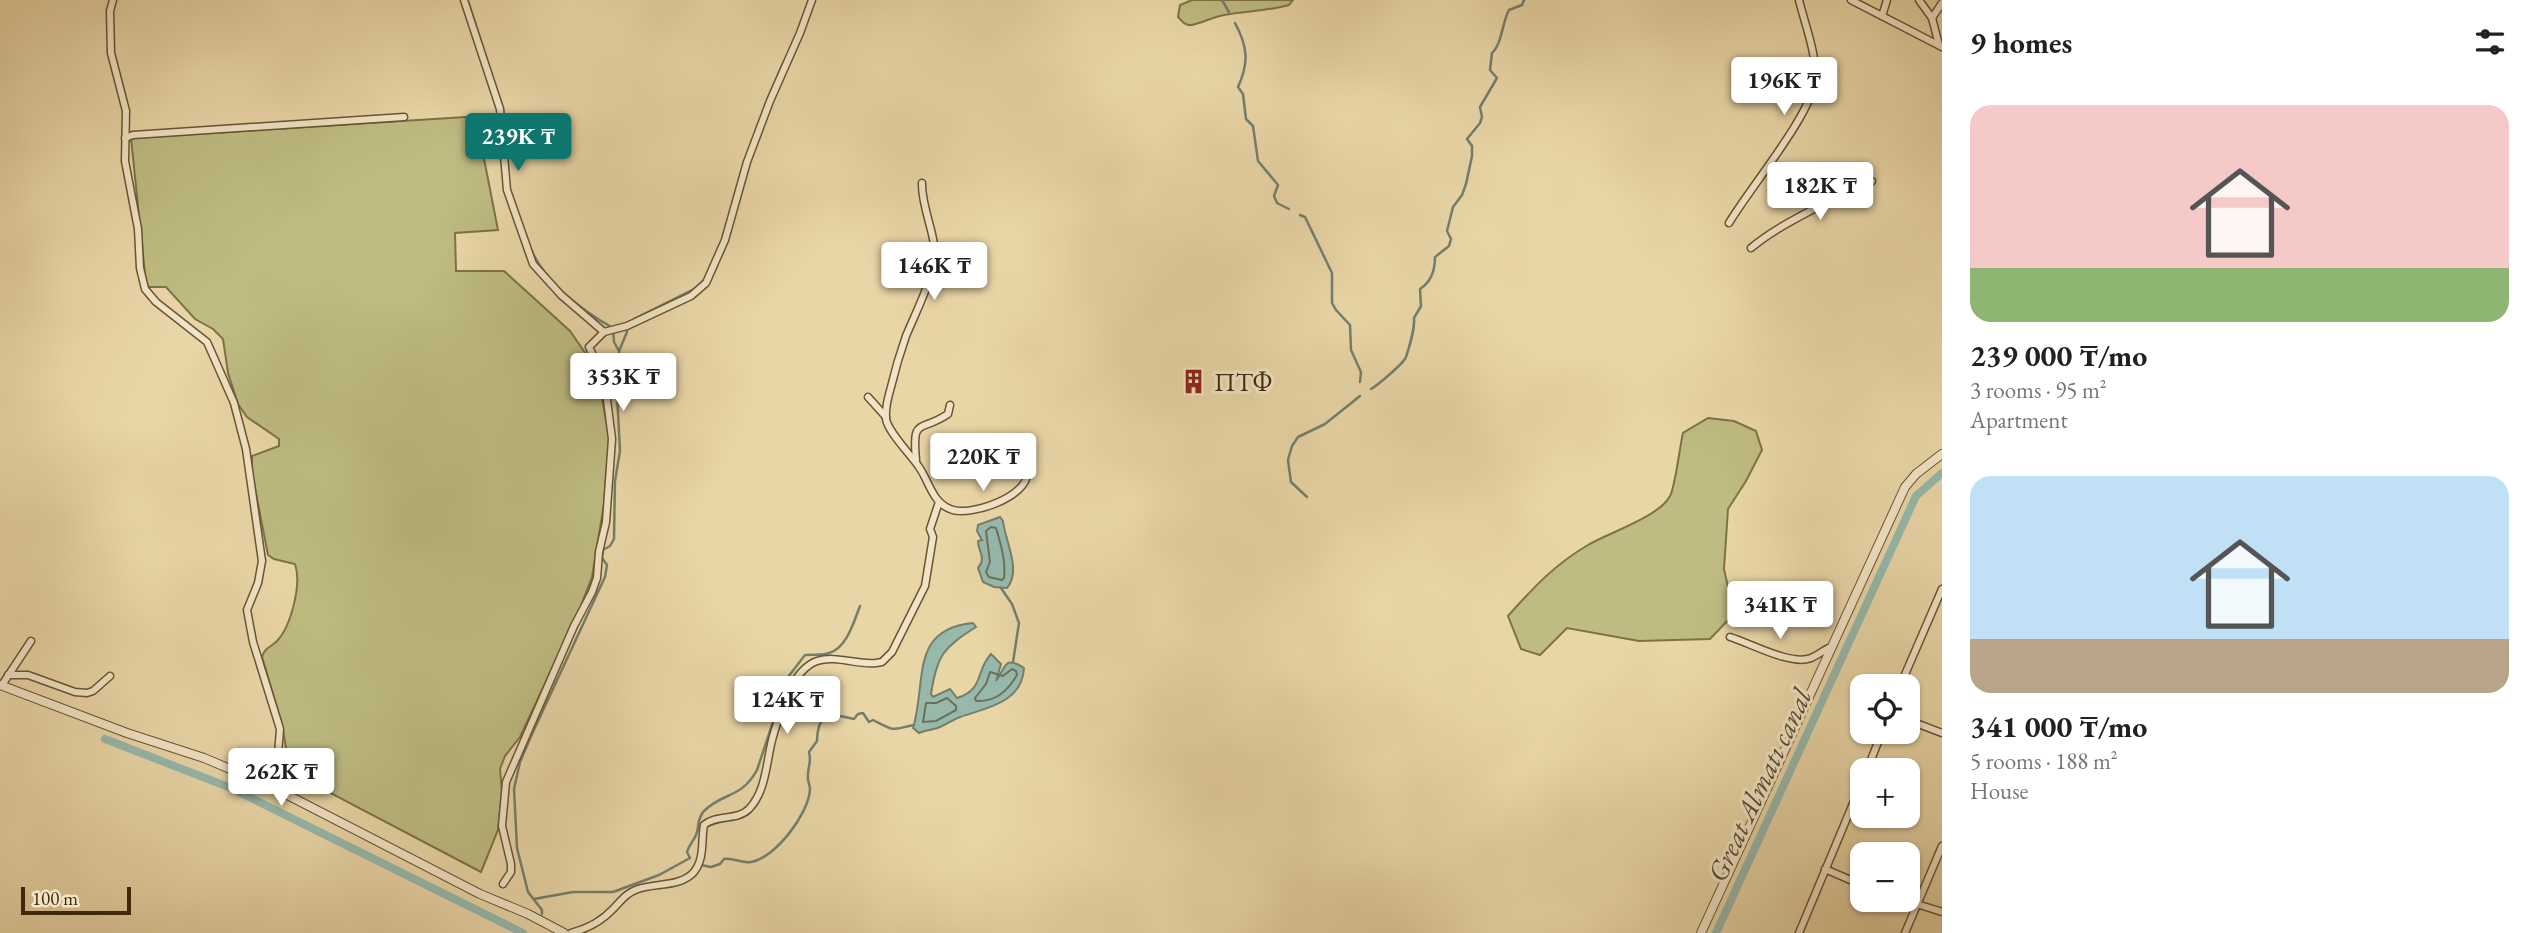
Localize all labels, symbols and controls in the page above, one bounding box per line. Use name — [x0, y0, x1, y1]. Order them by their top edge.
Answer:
text: 9 homes — [1970, 23, 2072, 62]
icon: filters — [2471, 23, 2509, 61]
pin: 196K ₸ — [1727, 58, 1841, 117]
text: 196K ₸ — [1747, 65, 1821, 95]
pin: 239K ₸ — [461, 114, 575, 173]
text: 239K ₸ — [481, 121, 555, 151]
icon: home — [2177, 150, 2303, 276]
pin: 182K ₸ — [1763, 162, 1877, 222]
text: 182K ₸ — [1783, 170, 1857, 200]
pin: 146K ₸ — [877, 243, 991, 302]
text: 146K ₸ — [897, 250, 971, 280]
text: 239 000 ₸/mo — [1970, 336, 2147, 375]
pin: 353K ₸ — [566, 354, 680, 413]
text: 353K ₸ — [586, 361, 660, 391]
place label: ПТФ — [1214, 365, 1272, 399]
building icon: ПТФ — [1180, 368, 1208, 396]
text: 3 rooms · 95 m² — [1970, 375, 2107, 405]
text: Apartment — [1970, 405, 2068, 435]
pin: 220K ₸ — [926, 434, 1040, 493]
text: 220K ₸ — [946, 441, 1020, 471]
icon: home — [2177, 521, 2303, 647]
pin: 341K ₸ — [1723, 582, 1837, 641]
text: 341K ₸ — [1743, 589, 1817, 619]
map controls — [1850, 674, 1920, 912]
button: locate — [1850, 674, 1920, 744]
pin: 124K ₸ — [730, 676, 844, 736]
water label: Great Almatı canal — [1698, 682, 1820, 887]
text: 124K ₸ — [750, 684, 824, 714]
text: 341 000 ₸/mo — [1970, 707, 2147, 746]
text: 5 rooms · 188 m² — [1970, 746, 2118, 776]
pin: 262K ₸ — [224, 748, 338, 808]
text: 262K ₸ — [244, 756, 318, 786]
button: + — [1850, 758, 1920, 828]
text: House — [1970, 776, 2029, 806]
button: − — [1850, 842, 1920, 912]
scale bar — [21, 884, 131, 916]
text: 100 m — [32, 886, 78, 911]

